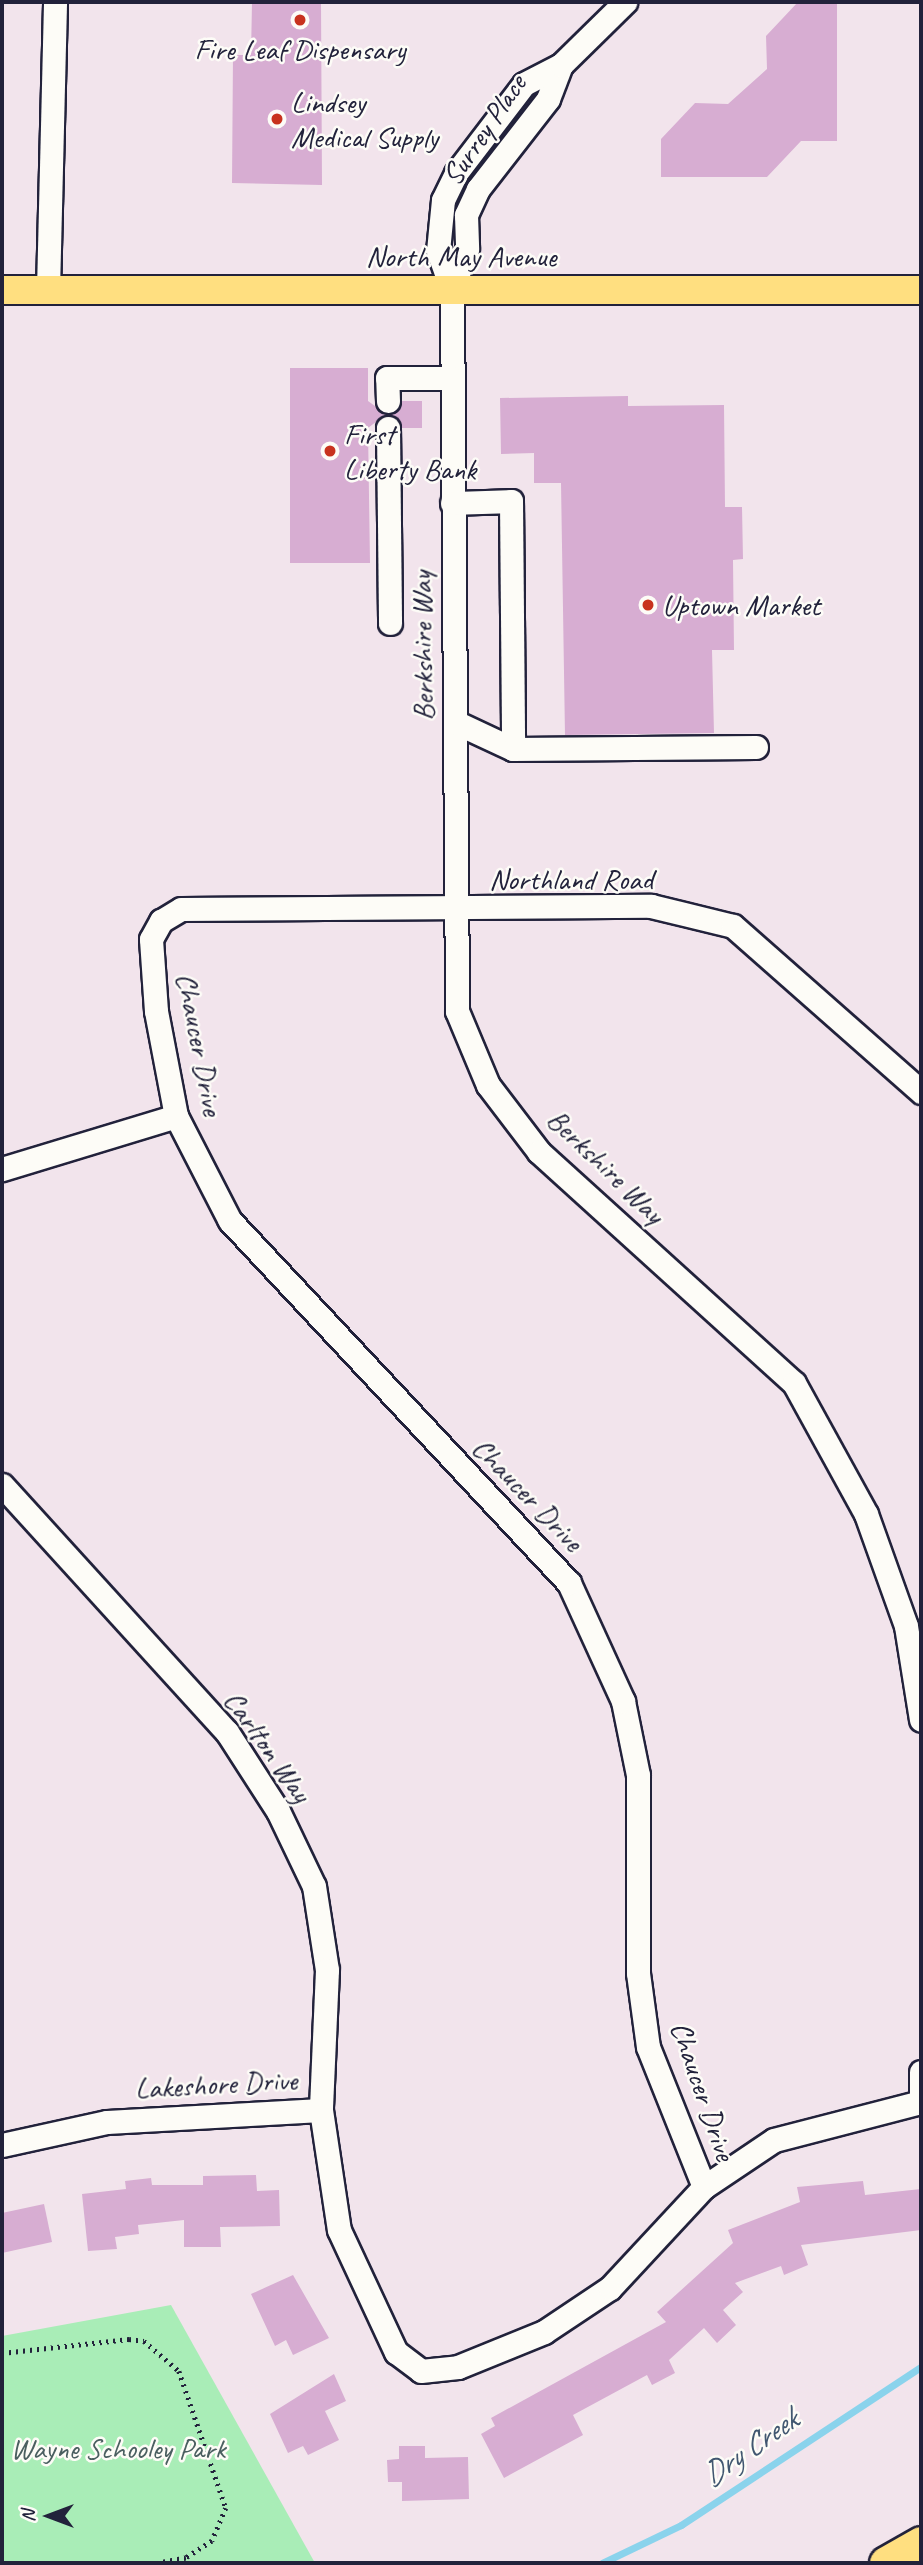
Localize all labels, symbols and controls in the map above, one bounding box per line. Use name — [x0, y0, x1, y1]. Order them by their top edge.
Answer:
marker: Fire Leaf Dispensary — [292, 12, 308, 28]
place label: Fire Leaf Dispensary — [195, 31, 405, 67]
street label: Surrey Place — [434, 67, 534, 193]
place label: Lindsey Medical Supply — [291, 84, 438, 154]
marker: Lindsey Medical Supply — [269, 111, 285, 127]
street label: North May Avenue — [366, 238, 556, 274]
place label: First Liberty Bank — [344, 416, 477, 486]
marker: First Liberty Bank — [322, 443, 338, 459]
street label: Berkshire Way — [403, 571, 441, 721]
place label: Uptown Market — [662, 587, 821, 623]
marker: Uptown Market — [640, 597, 656, 613]
street label: Northland Road — [490, 861, 652, 897]
street label: Chaucer Drive — [169, 970, 231, 1118]
street label: Berkshire Way — [540, 1101, 672, 1231]
street label: Chaucer Drive — [465, 1430, 591, 1558]
street label: Carlton Way — [216, 1683, 320, 1809]
street label: Chaucer Drive — [662, 2017, 744, 2165]
street label: Lakeshore Drive — [134, 2062, 298, 2106]
water label: Dry Creek — [695, 2401, 805, 2495]
park label: Wayne Schooley Park — [11, 2430, 225, 2466]
north arrow — [14, 2481, 84, 2551]
text: N — [16, 2510, 40, 2522]

